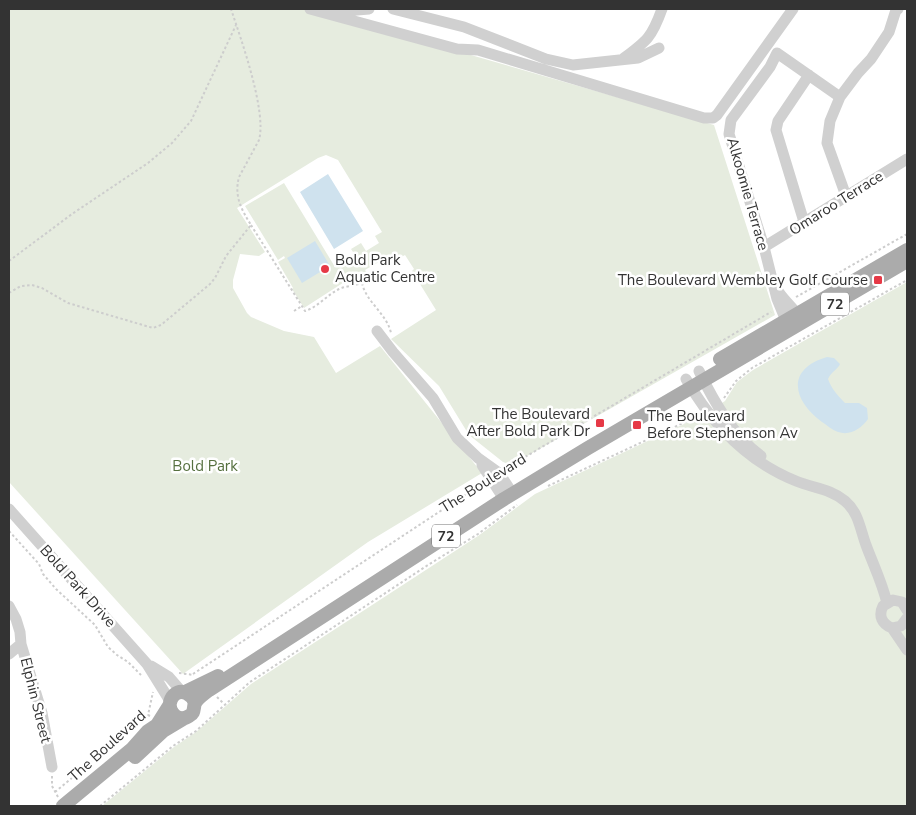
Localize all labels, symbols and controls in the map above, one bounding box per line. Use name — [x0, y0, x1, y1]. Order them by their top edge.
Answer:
street label: Alkoomie Terrace — [722, 135, 774, 253]
street label: Omaroo Terrace — [785, 166, 887, 240]
place label: Bold Park Aquatic Centre — [335, 250, 435, 287]
marker: Bold Park Aquatic Centre — [319, 263, 331, 275]
place label: The Boulevard Wembley Golf Course — [618, 270, 868, 290]
marker: The Boulevard Wembley Golf Course — [872, 274, 884, 286]
road number: 72 — [821, 292, 849, 316]
place label: The Boulevard After Bold Park Dr — [466, 404, 591, 441]
place label: The Boulevard Before Stephenson Av — [647, 406, 798, 443]
marker: The Boulevard After Bold Park Dr — [594, 417, 606, 429]
marker: The Boulevard Before Stephenson Av — [631, 419, 643, 431]
street label: The Boulevard — [436, 449, 530, 517]
park label: Bold Park — [172, 456, 238, 476]
road number: 72 — [432, 524, 460, 548]
street label: Bold Park Drive — [35, 540, 121, 632]
street label: Elphin Street — [16, 655, 56, 745]
street label: The Boulevard — [64, 706, 150, 786]

